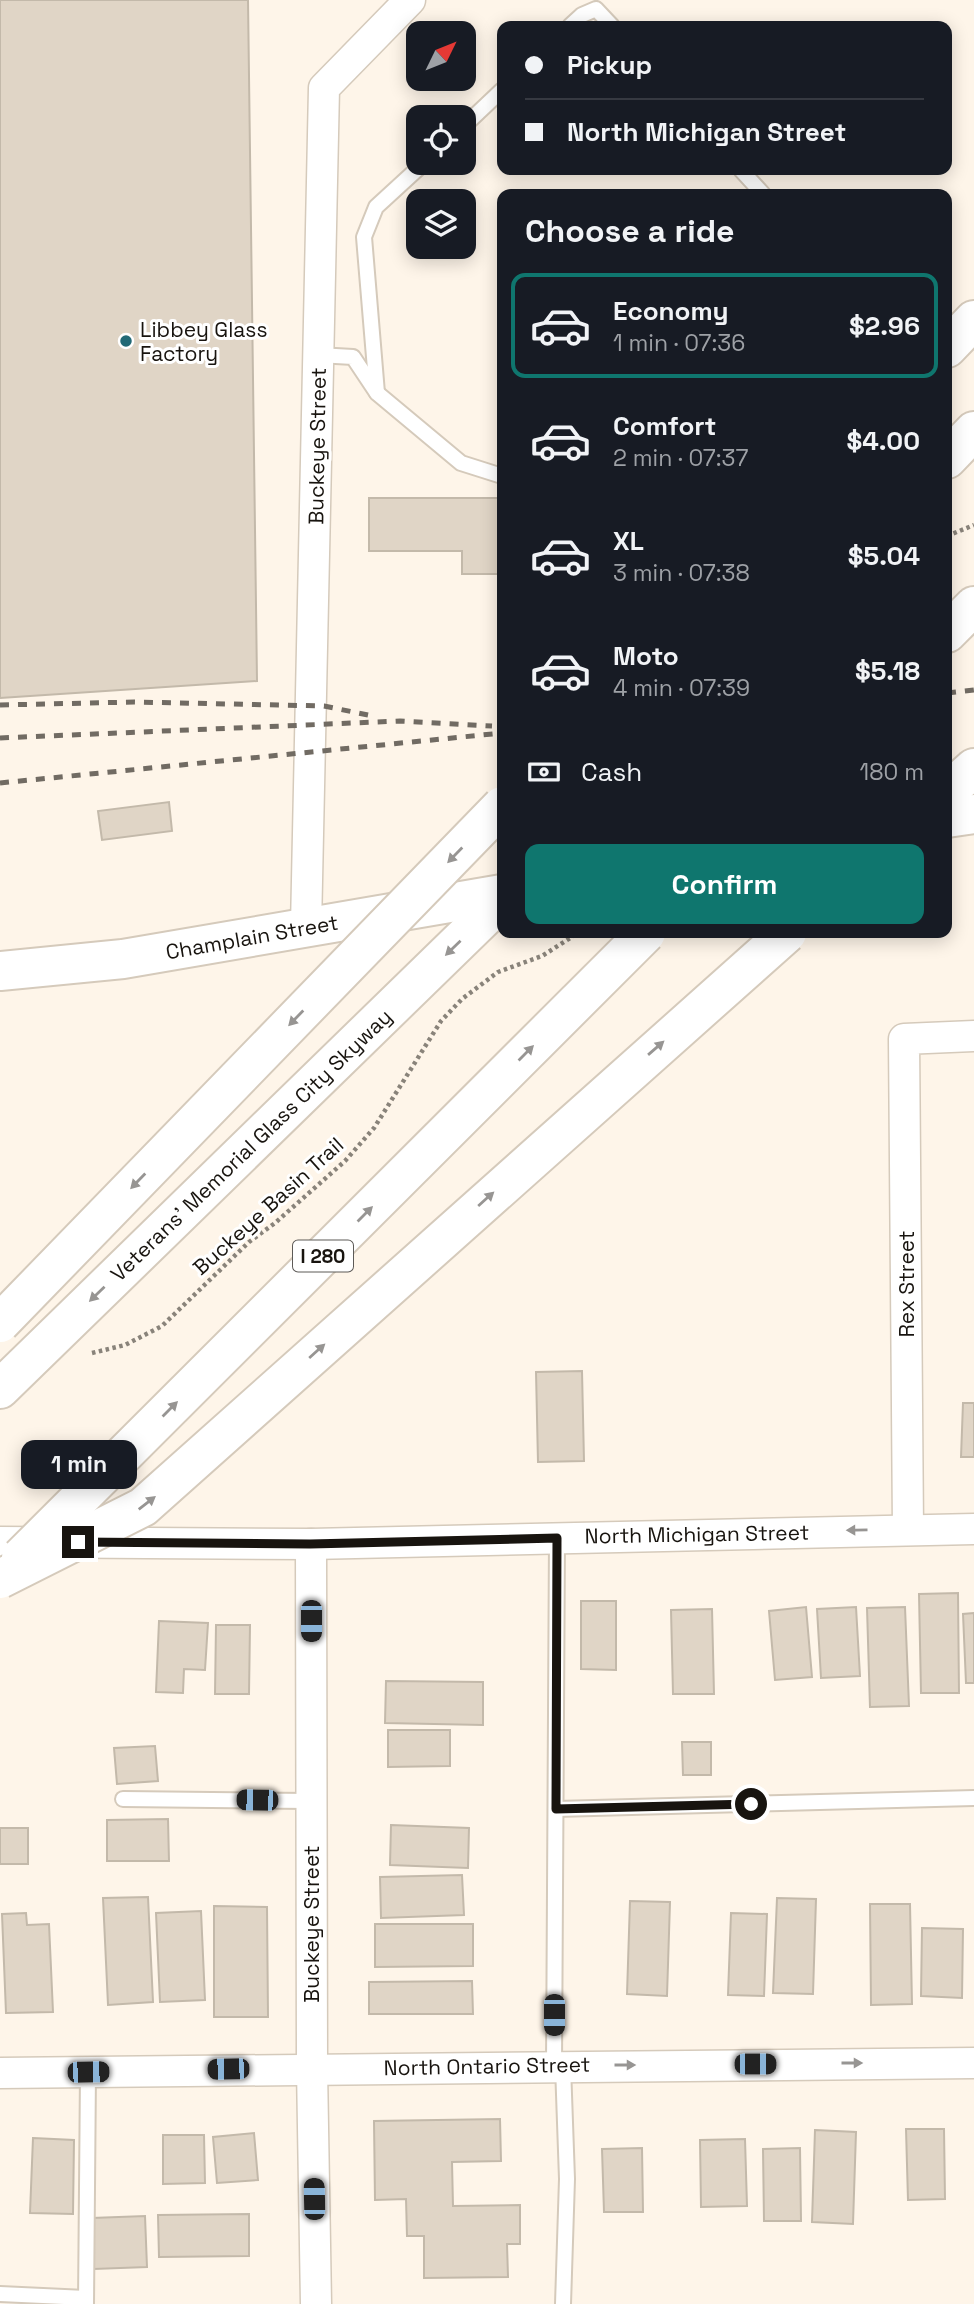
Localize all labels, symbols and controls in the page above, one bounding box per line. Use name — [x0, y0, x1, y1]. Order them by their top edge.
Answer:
north arrow — [406, 21, 476, 91]
map controls — [406, 21, 476, 259]
text: Pickup — [567, 48, 652, 82]
button: locate — [406, 105, 476, 175]
text: North Michigan Street — [567, 115, 846, 149]
button: layers — [406, 189, 476, 259]
text: Choose a ride — [525, 211, 735, 251]
icon: car — [529, 294, 592, 357]
text: Economy — [613, 294, 729, 328]
text: $2.96 — [849, 309, 920, 343]
place label: Libbey Glass Factory — [140, 316, 267, 367]
text: 1 min · 07:36 — [613, 328, 745, 358]
marker: Libbey Glass Factory — [118, 333, 134, 349]
street label: Buckeye Street — [302, 367, 332, 525]
icon: car — [529, 409, 592, 472]
text: Comfort — [613, 409, 716, 443]
text: $4.00 — [847, 424, 920, 458]
text: 2 min · 07:37 — [613, 443, 748, 473]
icon: car — [529, 524, 592, 587]
text: XL — [613, 524, 644, 558]
text: $5.04 — [848, 539, 920, 573]
text: 3 min · 07:38 — [613, 558, 750, 588]
icon: car — [529, 639, 592, 702]
text: Moto — [613, 639, 679, 673]
text: $5.18 — [855, 654, 920, 688]
text: 4 min · 07:39 — [613, 673, 750, 703]
icon: cash — [525, 753, 563, 791]
text: Cash — [581, 755, 642, 789]
text: 180 m — [860, 757, 924, 787]
button: Confirm — [525, 844, 924, 924]
one-way arrow — [447, 846, 463, 863]
street label: Champlain Street — [164, 909, 340, 965]
one-way arrow — [445, 939, 462, 956]
street label: Veterans' Memorial Glass City Skyway — [105, 1003, 397, 1287]
one-way arrow — [289, 1009, 305, 1026]
one-way arrow — [647, 1040, 665, 1056]
one-way arrow — [518, 1044, 535, 1061]
street label: Buckeye Basin Trail — [187, 1131, 349, 1281]
one-way arrow — [129, 1173, 146, 1190]
one-way arrow — [477, 1192, 494, 1208]
one-way arrow — [357, 1205, 374, 1222]
street label: Rex Street — [893, 1230, 920, 1338]
road number: I 280 — [293, 1240, 353, 1272]
one-way arrow — [89, 1286, 106, 1302]
one-way arrow — [308, 1343, 326, 1359]
one-way arrow — [161, 1401, 177, 1418]
callout: 1 min — [20, 1440, 136, 1490]
text: 1 min — [51, 1449, 107, 1479]
one-way arrow — [138, 1495, 156, 1510]
street label: North Michigan Street — [584, 1519, 810, 1549]
one-way arrow — [846, 1525, 868, 1536]
route end — [62, 1526, 94, 1558]
car — [301, 1600, 322, 1642]
route start — [735, 1788, 767, 1820]
car — [236, 1789, 279, 1811]
street label: Buckeye Street — [298, 1845, 325, 2003]
car — [544, 1994, 565, 2036]
street label: North Ontario Street — [383, 2051, 591, 2081]
car — [735, 2054, 777, 2075]
car — [207, 2058, 250, 2080]
one-way arrow — [842, 2058, 864, 2069]
one-way arrow — [614, 2059, 636, 2071]
car — [67, 2061, 110, 2083]
car — [304, 2178, 325, 2220]

